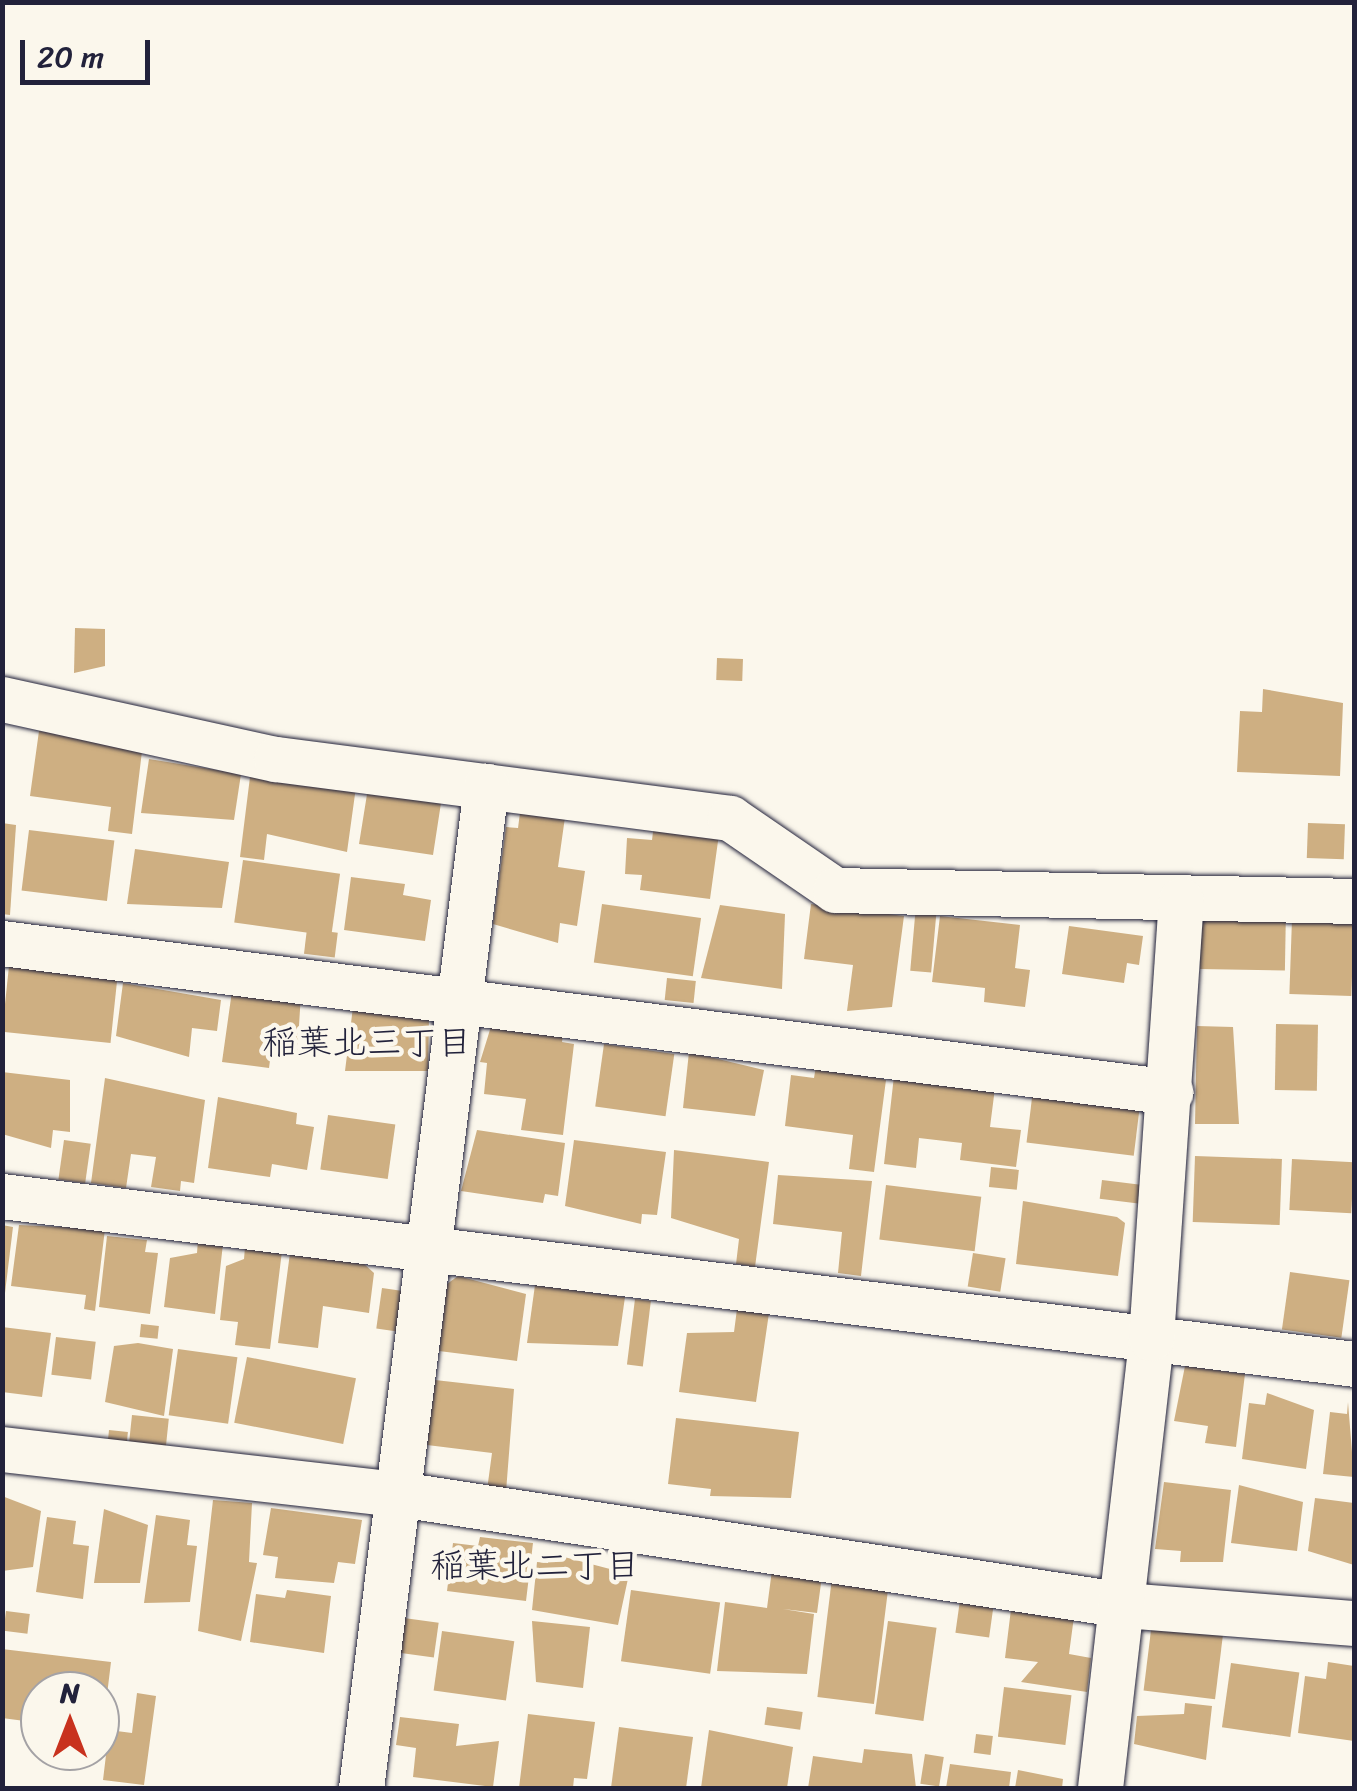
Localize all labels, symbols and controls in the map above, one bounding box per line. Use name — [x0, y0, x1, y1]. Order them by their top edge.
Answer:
scale bar — [25, 20, 155, 82]
text: 20 m — [37, 30, 104, 84]
district label: 稲葉北三丁目 — [262, 1021, 472, 1063]
district label: 稲葉北二丁目 — [430, 1544, 640, 1586]
text: N — [60, 1668, 80, 1717]
north arrow — [20, 1671, 120, 1771]

